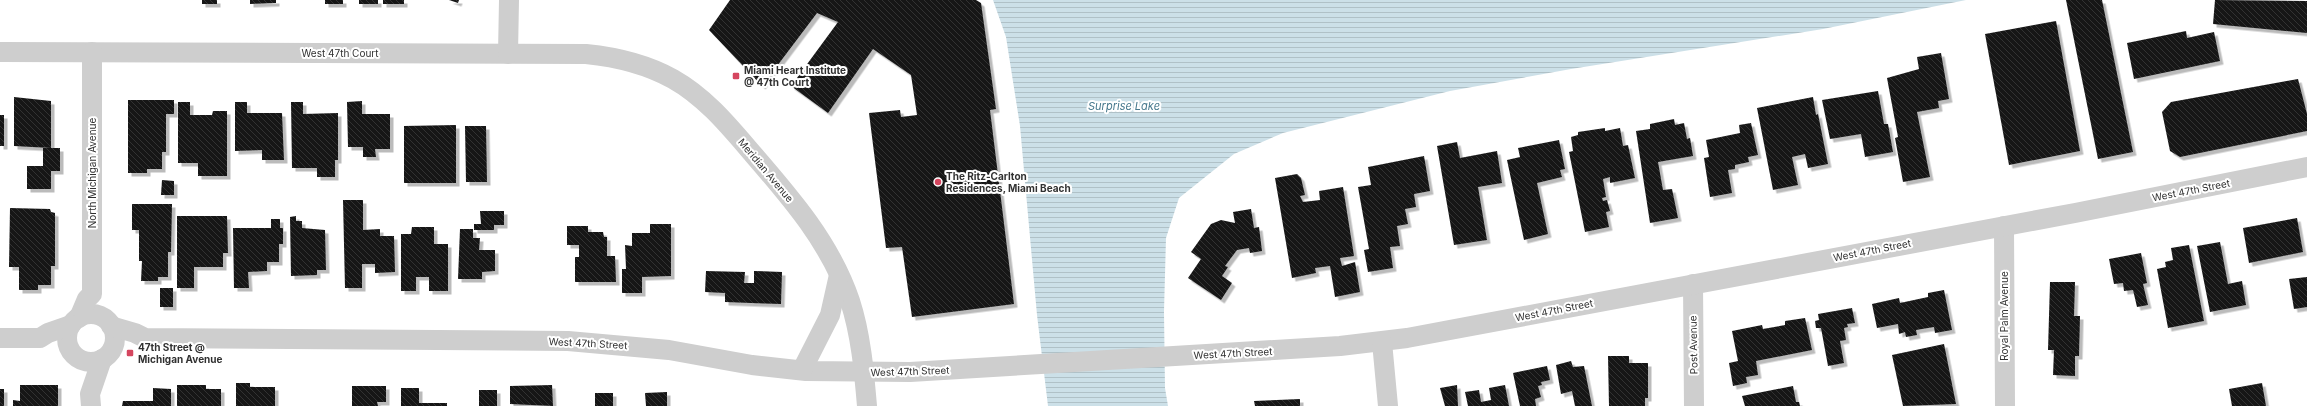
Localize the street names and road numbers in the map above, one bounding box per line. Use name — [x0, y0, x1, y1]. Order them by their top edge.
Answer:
street label: West 47th Court — [301, 47, 379, 59]
street label: North Michigan Avenue — [86, 118, 98, 228]
street label: Meridian Avenue — [736, 136, 796, 204]
street label: West 47th Street — [2151, 176, 2232, 203]
street label: West 47th Street — [1832, 236, 1913, 263]
street label: Royal Palm Avenue — [1998, 271, 2010, 361]
street label: West 47th Street — [1514, 296, 1595, 323]
street label: Post Avenue — [1686, 315, 1700, 375]
street label: West 47th Street — [548, 335, 628, 351]
street label: West 47th Street — [1193, 345, 1273, 361]
street label: West 47th Street — [870, 364, 950, 378]

